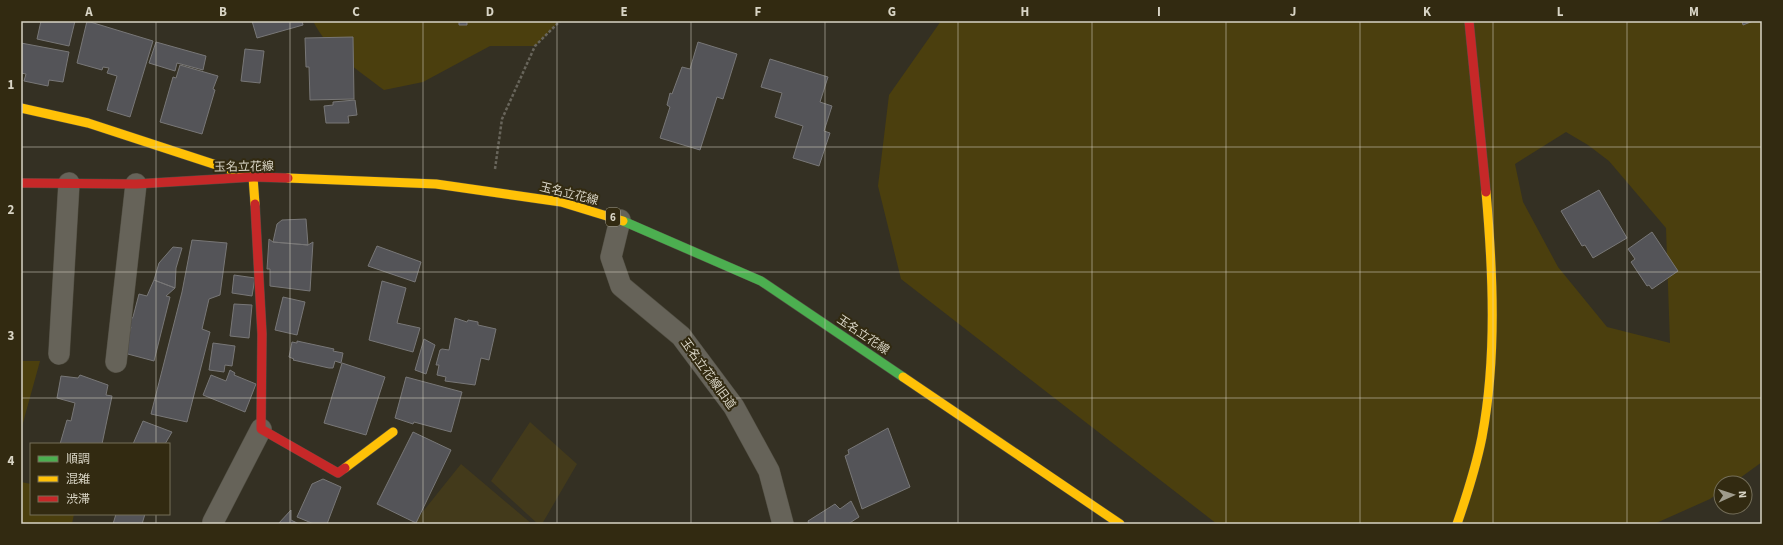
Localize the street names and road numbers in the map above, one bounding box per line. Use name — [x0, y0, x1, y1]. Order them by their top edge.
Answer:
street label: 玉名立花線 — [214, 158, 274, 176]
street label: 玉名立花線 — [538, 178, 600, 210]
road number: 6 — [606, 208, 620, 226]
street label: 玉名立花線 — [833, 311, 893, 359]
street label: 玉名立花線旧道 — [676, 335, 740, 413]

